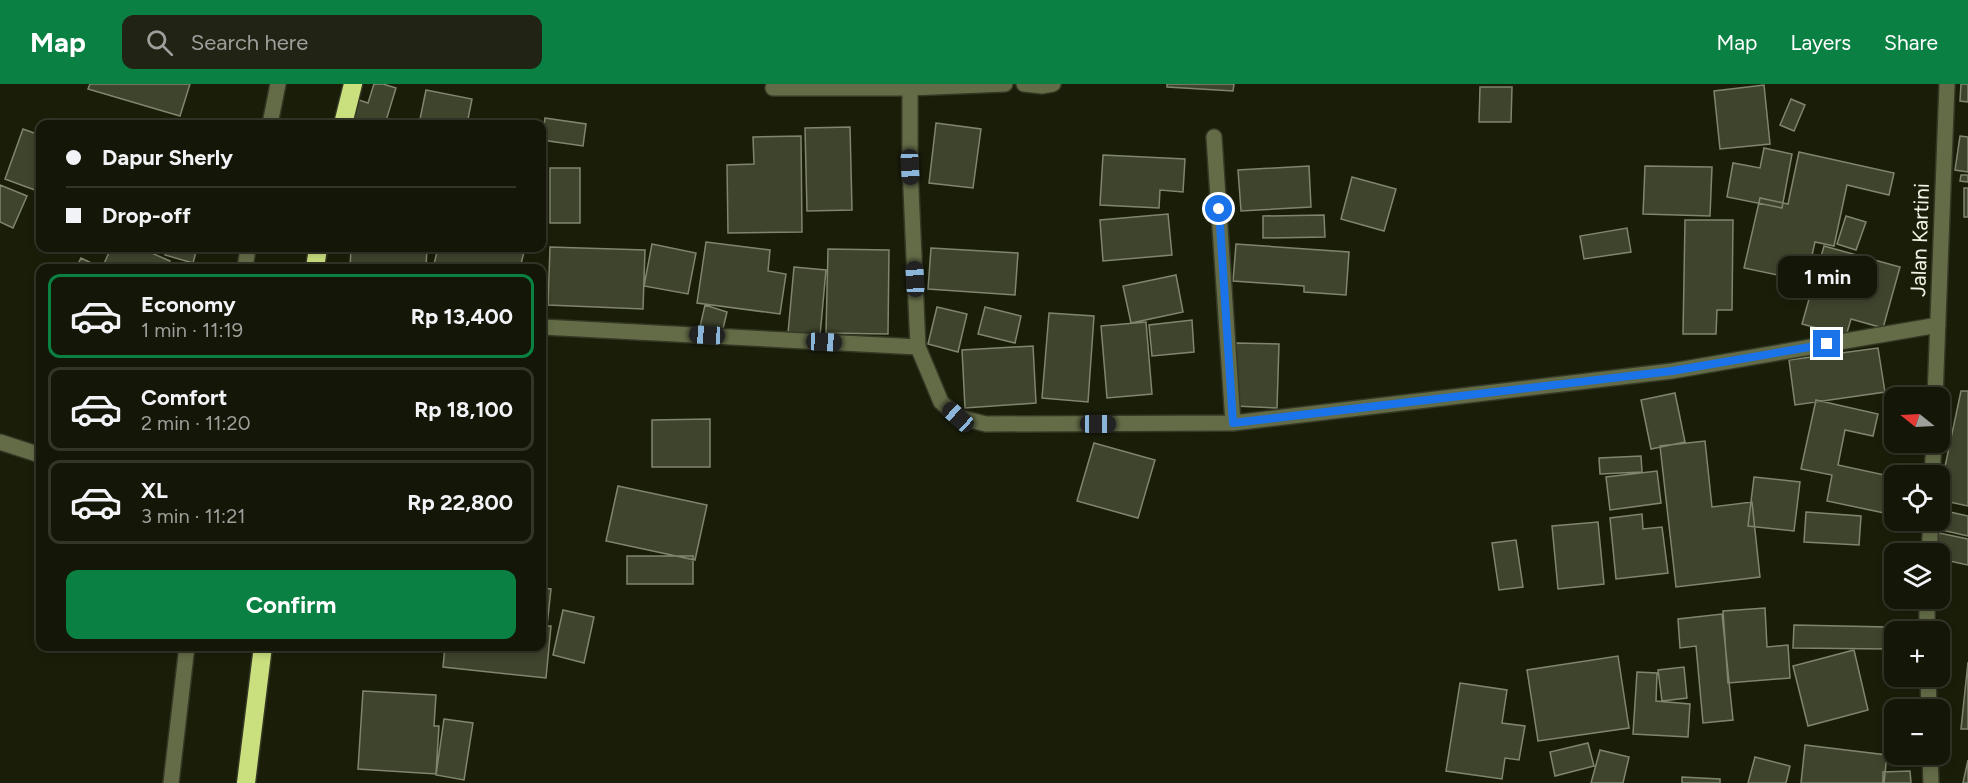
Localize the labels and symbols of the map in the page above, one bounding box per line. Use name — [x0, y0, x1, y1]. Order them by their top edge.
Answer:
car — [900, 149, 920, 185]
street label: Jalan Kartini — [1905, 183, 1934, 297]
route start — [1205, 195, 1232, 222]
callout: 1 min — [1778, 257, 1876, 299]
car — [905, 261, 925, 297]
car — [689, 325, 725, 345]
route end — [1813, 330, 1840, 357]
car — [806, 332, 842, 352]
north arrow — [1884, 387, 1950, 453]
car — [939, 398, 977, 436]
car — [1080, 415, 1116, 433]

